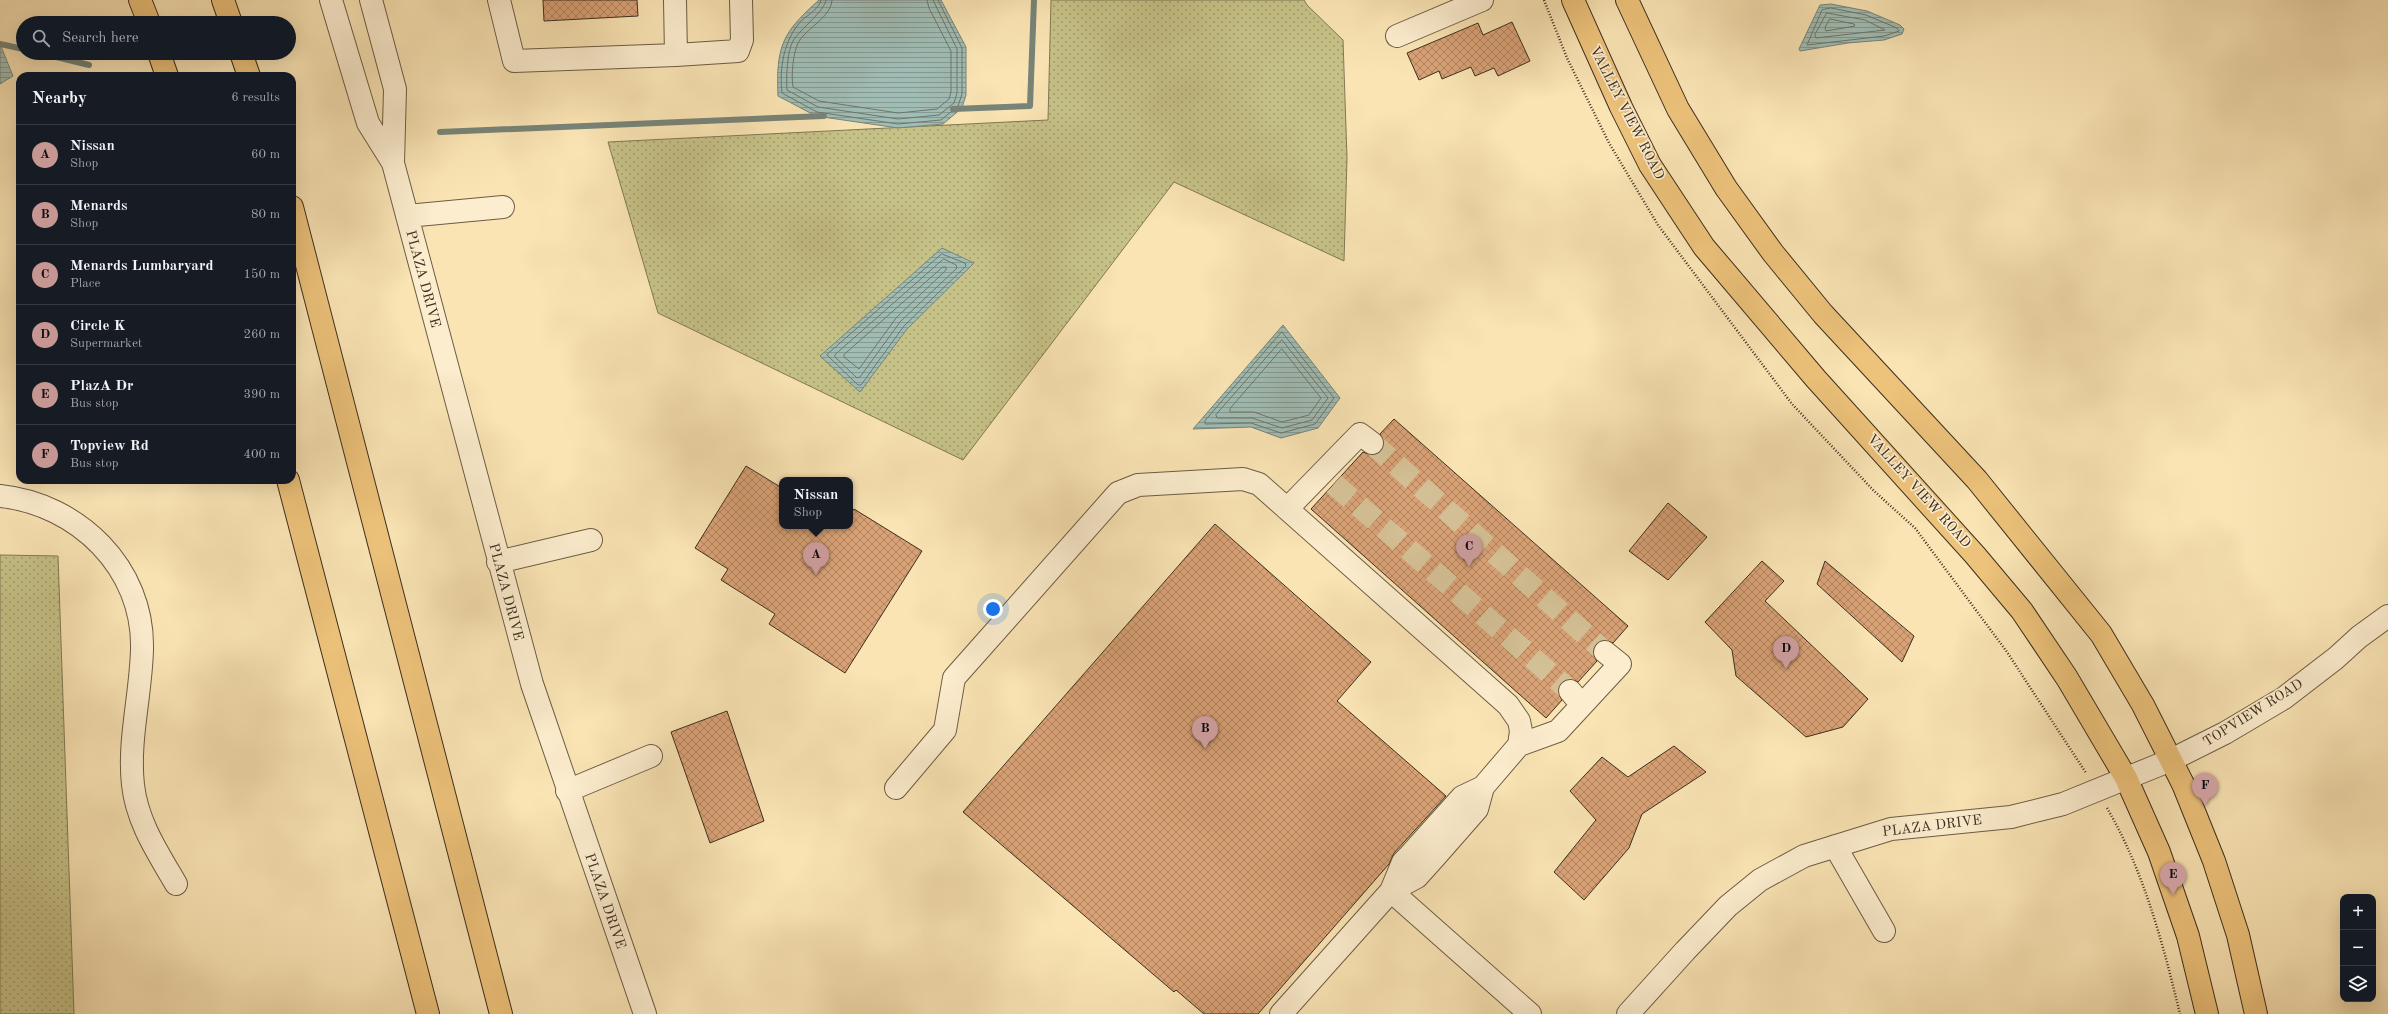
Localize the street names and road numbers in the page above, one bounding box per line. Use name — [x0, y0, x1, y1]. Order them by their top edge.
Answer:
street label: VALLEY VIEW ROAD — [1587, 44, 1667, 182]
street label: PLAZA DRIVE — [403, 229, 443, 329]
street label: VALLEY VIEW ROAD — [1864, 432, 1974, 551]
street label: PLAZA DRIVE — [486, 542, 526, 642]
street label: TOPVIEW ROAD — [2201, 677, 2305, 749]
street label: PLAZA DRIVE — [1881, 813, 1983, 839]
street label: PLAZA DRIVE — [582, 851, 628, 951]

